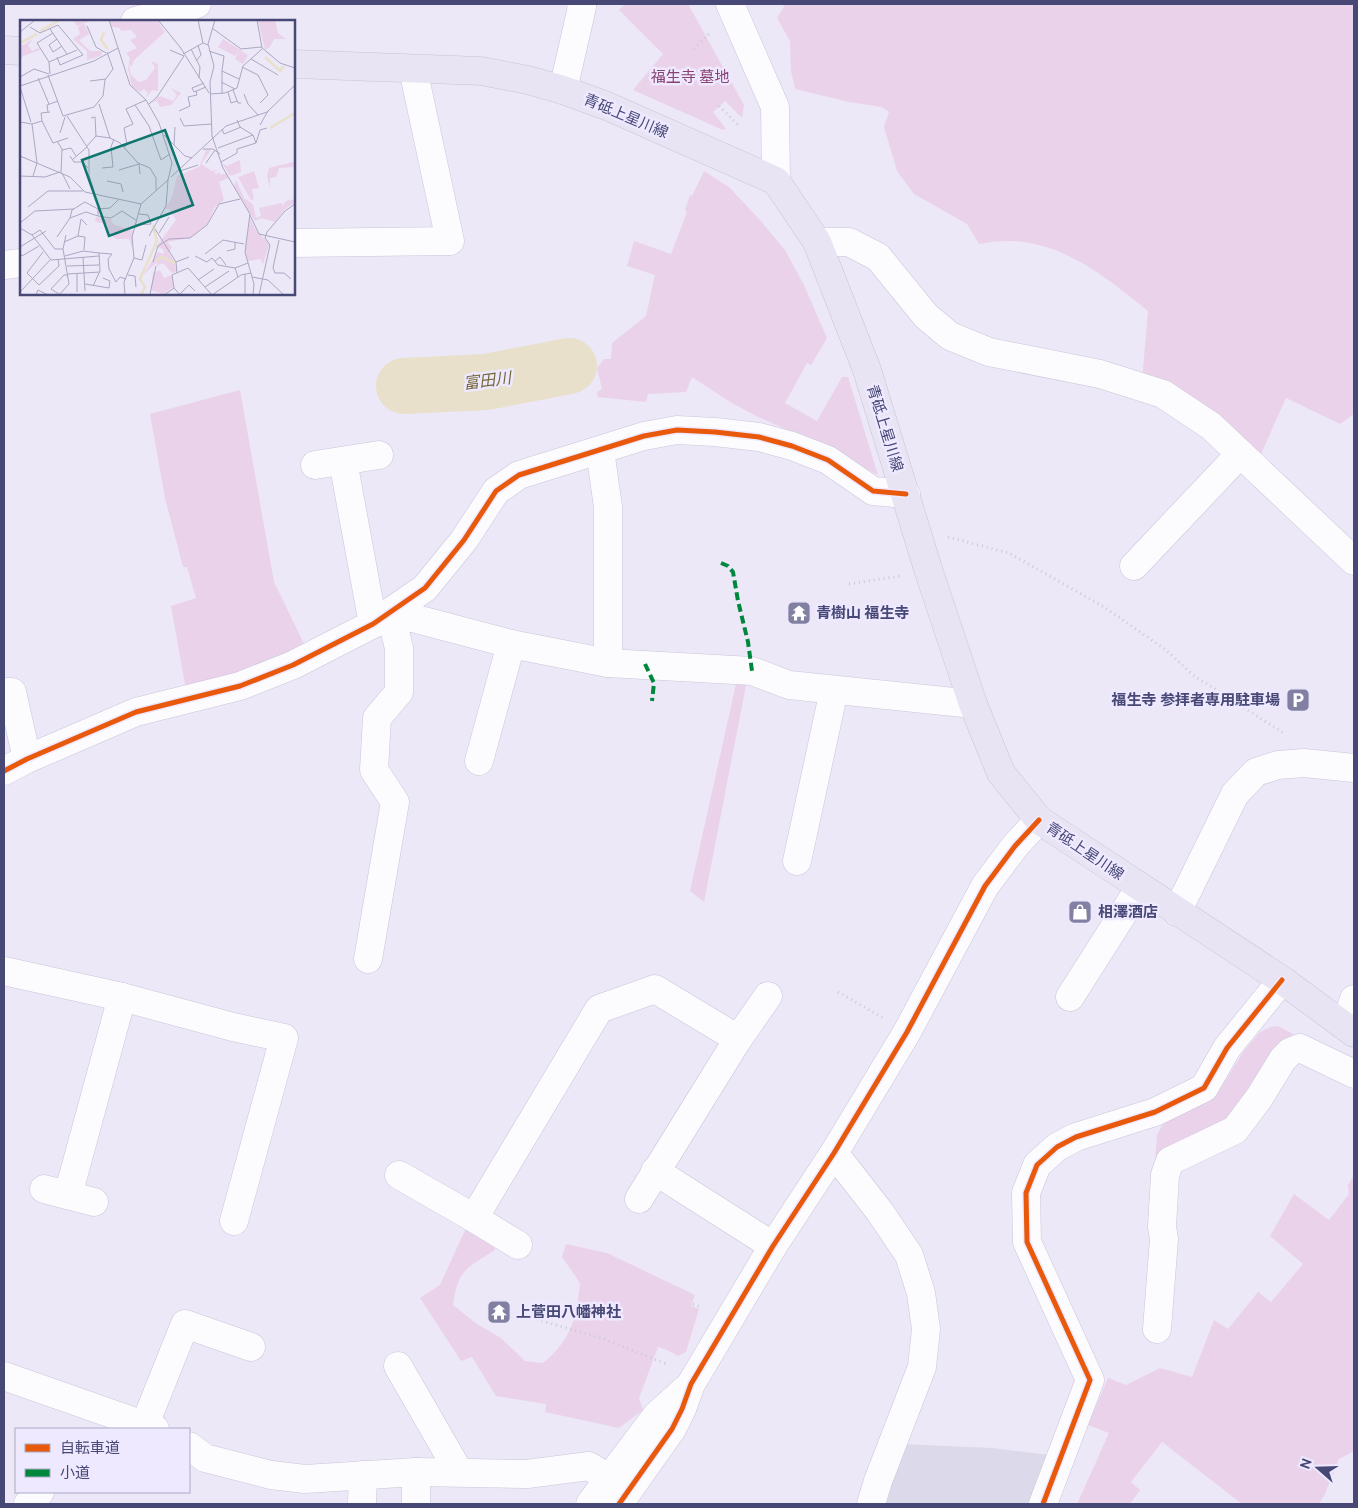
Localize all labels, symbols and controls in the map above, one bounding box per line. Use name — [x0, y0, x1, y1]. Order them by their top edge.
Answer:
inset map — [20, 20, 295, 295]
park label: 福生寺 墓地 — [651, 68, 729, 86]
street label: 青砥上星川線 — [581, 90, 671, 142]
water label: 富田川 — [462, 368, 514, 393]
street label: 青砥上星川線 — [863, 382, 907, 474]
temple icon: 青樹山 福生寺 — [786, 600, 812, 626]
place label: 青樹山 福生寺 — [816, 604, 909, 622]
parking icon: 福生寺 参拝者専用駐車場 — [1285, 687, 1311, 713]
place label: 福生寺 参拝者専用駐車場 — [1111, 691, 1280, 709]
street label: 青砥上星川線 — [1043, 818, 1127, 884]
shop icon: 相澤酒店 — [1067, 899, 1093, 925]
place label: 相澤酒店 — [1098, 903, 1158, 921]
temple icon: 上菅田八幡神社 — [486, 1299, 512, 1325]
place label: 上菅田八幡神社 — [516, 1303, 621, 1321]
legend — [15, 1428, 190, 1493]
text: 自転車道 — [60, 1439, 120, 1457]
north arrow — [1293, 1443, 1343, 1493]
text: N — [1296, 1456, 1316, 1471]
text: 小道 — [60, 1464, 90, 1482]

